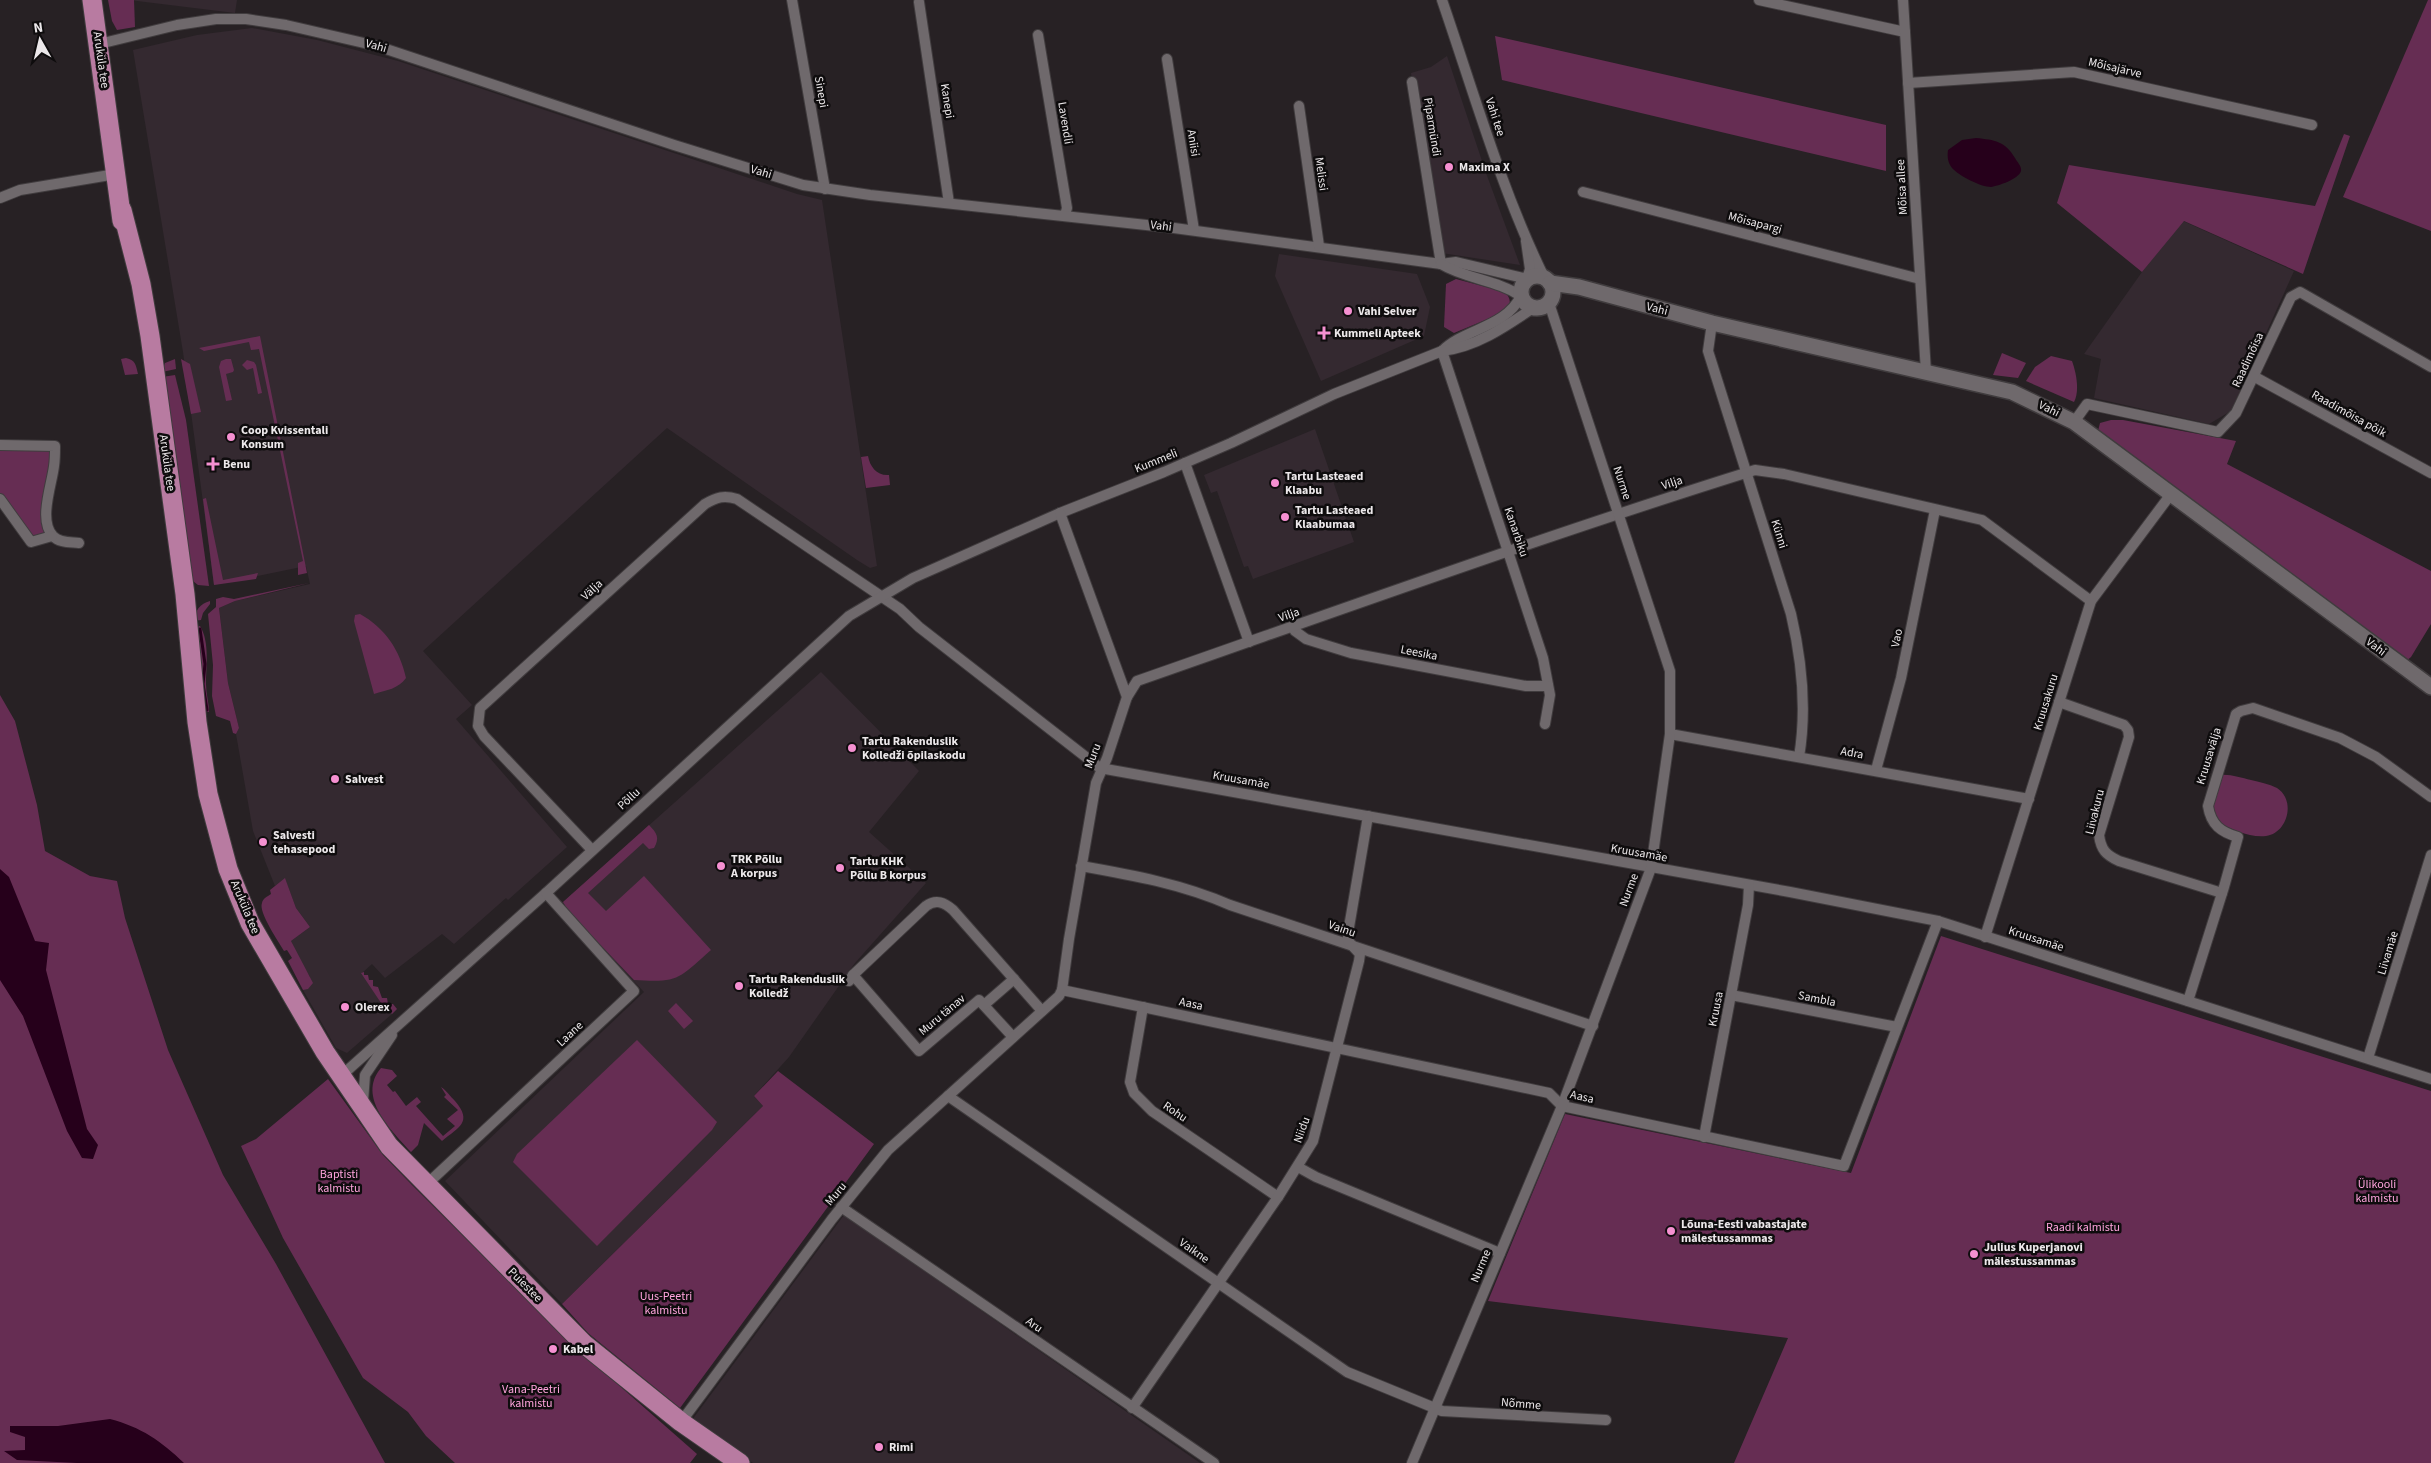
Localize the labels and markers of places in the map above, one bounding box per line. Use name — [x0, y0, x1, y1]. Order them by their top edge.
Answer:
place label: Maxima X — [1459, 159, 1510, 176]
marker: Maxima X — [1443, 161, 1455, 173]
place label: Vahi Selver — [1357, 303, 1417, 320]
marker: Vahi Selver — [1342, 305, 1354, 317]
place label: Kummeli Apteek — [1334, 325, 1421, 342]
marker: Kummeli Apteek — [1318, 327, 1330, 339]
place label: Coop Kvissentali Konsum — [241, 422, 328, 453]
marker: Coop Kvissentali Konsum — [225, 431, 237, 443]
place label: Benu — [223, 456, 250, 473]
marker: Benu — [207, 458, 219, 470]
place label: Tartu Lasteaed Klaabu — [1285, 468, 1363, 499]
marker: Tartu Lasteaed Klaabu — [1269, 477, 1281, 489]
place label: Tartu Lasteaed Klaabumaa — [1295, 502, 1373, 533]
marker: Tartu Lasteaed Klaabumaa — [1279, 511, 1291, 523]
place label: Tartu Rakenduslik Kolledži õpilaskodu — [862, 733, 966, 764]
marker: Tartu Rakenduslik Kolledži õpilaskodu — [846, 742, 858, 754]
place label: Salvest — [345, 771, 384, 788]
marker: Salvest — [329, 773, 341, 785]
place label: Salvesti tehasepood — [273, 827, 335, 858]
marker: Salvesti tehasepood — [257, 836, 269, 848]
place label: TRK Põllu A korpus — [730, 851, 782, 882]
place label: Tartu KHK Põllu B korpus — [850, 853, 926, 884]
marker: TRK Põllu A korpus — [715, 860, 727, 872]
marker: Tartu KHK Põllu B korpus — [834, 862, 846, 874]
place label: Tartu Rakenduslik Kolledž — [749, 971, 845, 1002]
marker: Tartu Rakenduslik Kolledž — [733, 980, 745, 992]
place label: Olerex — [355, 999, 390, 1016]
marker: Olerex — [339, 1001, 351, 1013]
place label: Lõuna-Eesti vabastajate mälestussammas — [1681, 1216, 1807, 1247]
marker: Lõuna-Eesti vabastajate mälestussammas — [1665, 1225, 1677, 1237]
place label: Julius Kuperjanovi mälestussammas — [1984, 1239, 2083, 1270]
marker: Julius Kuperjanovi mälestussammas — [1968, 1248, 1980, 1260]
place label: Kabel — [563, 1341, 594, 1358]
marker: Kabel — [547, 1343, 559, 1355]
place label: Rimi — [889, 1439, 913, 1456]
marker: Rimi — [873, 1441, 885, 1453]

